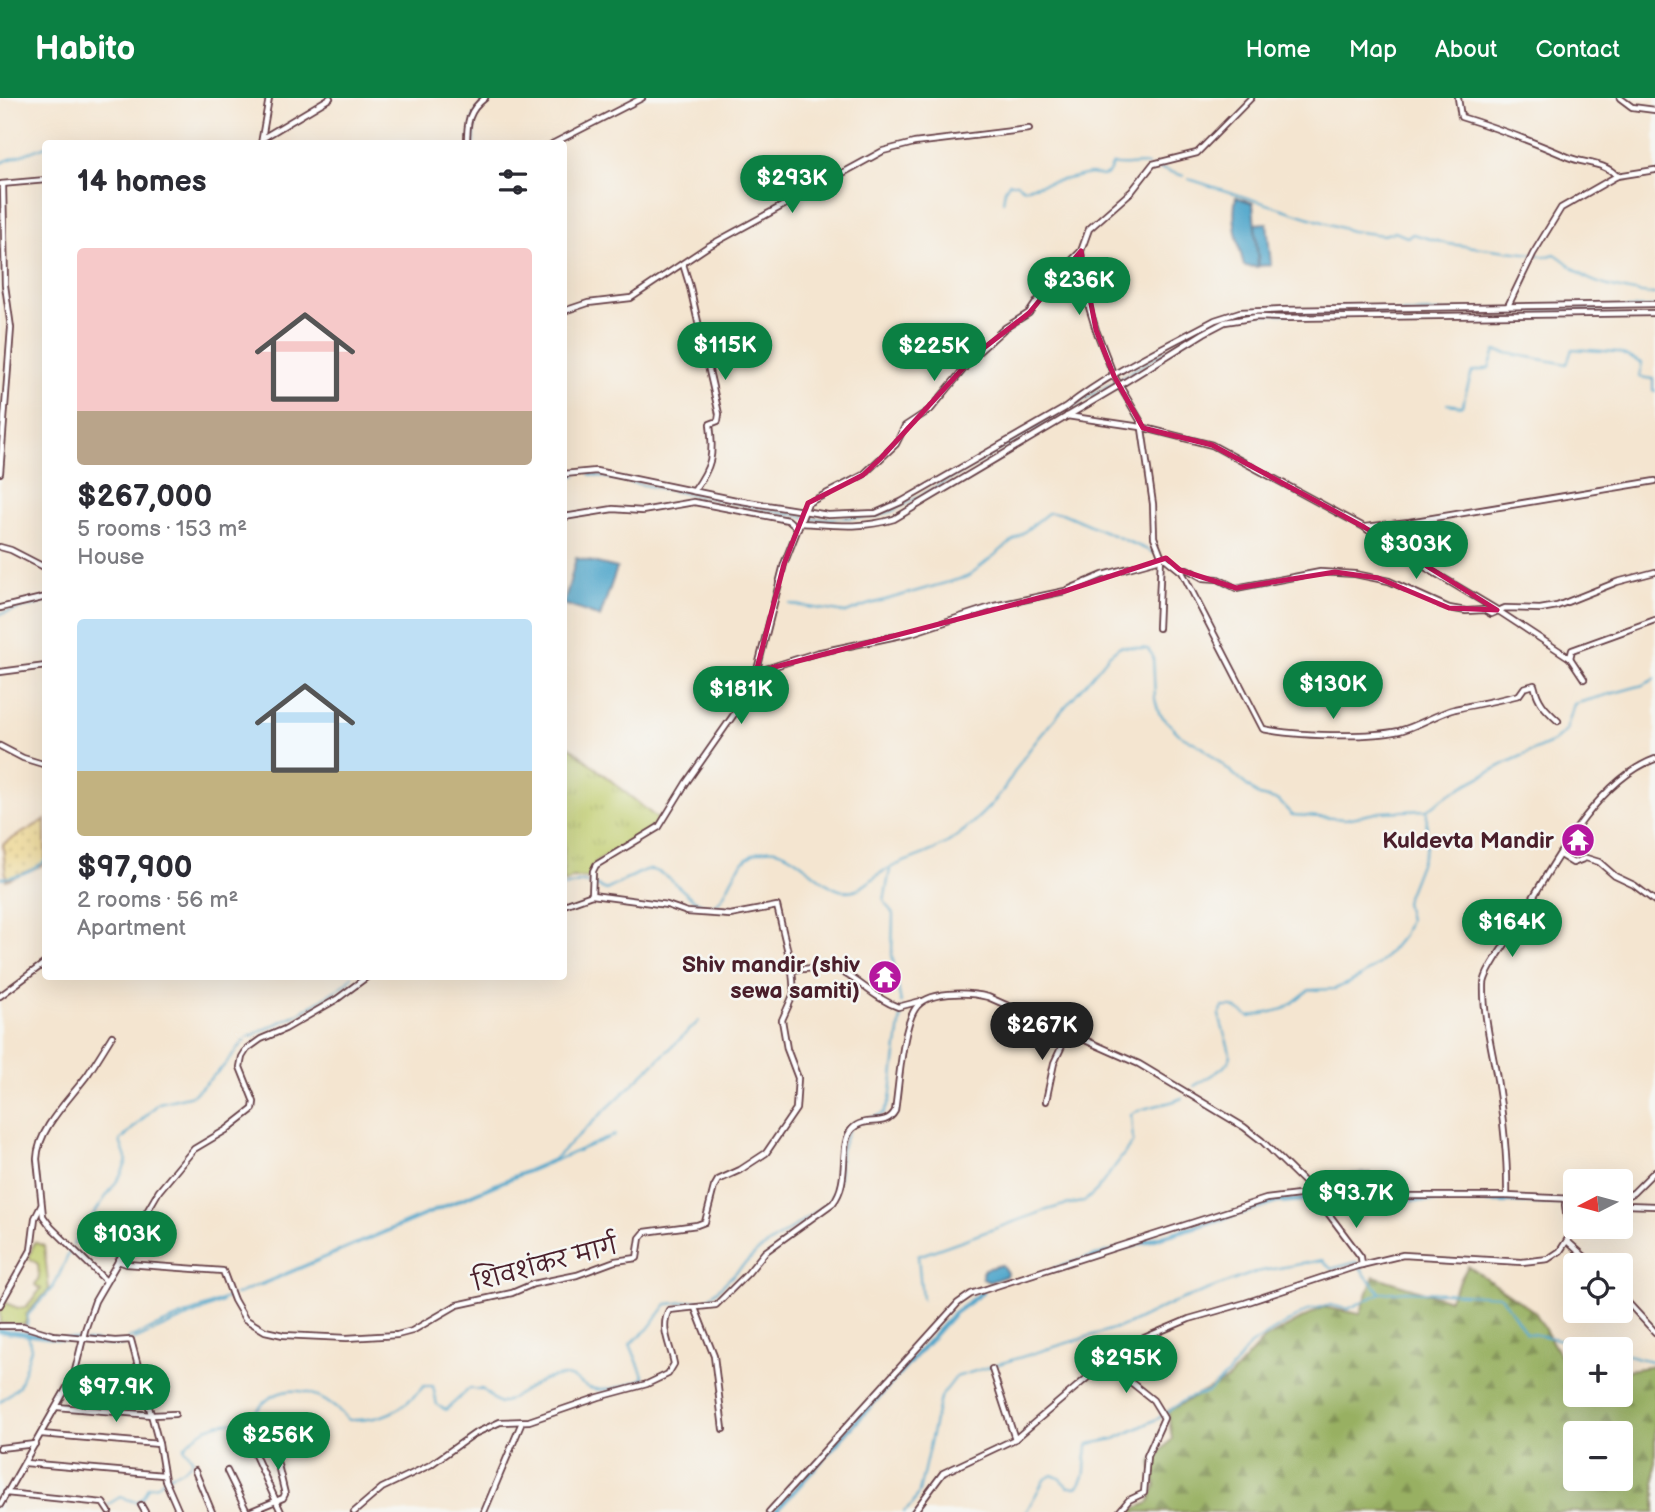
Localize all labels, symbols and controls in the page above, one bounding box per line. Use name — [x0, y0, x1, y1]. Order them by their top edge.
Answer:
text: Habito — [35, 29, 135, 69]
text: Home — [1246, 35, 1311, 64]
text: Map — [1349, 35, 1397, 64]
text: About — [1435, 35, 1497, 64]
text: Contact — [1535, 35, 1620, 64]
pin: $293K — [743, 156, 841, 215]
icon: filters — [494, 163, 532, 201]
text: 14 homes — [77, 164, 206, 200]
text: $293K — [756, 164, 828, 192]
pin: $236K — [1030, 258, 1128, 317]
text: $236K — [1043, 266, 1115, 294]
icon: home — [242, 294, 368, 420]
pin: $115K — [676, 322, 774, 382]
pin: $225K — [885, 324, 983, 383]
text: $115K — [693, 331, 757, 359]
text: $225K — [898, 332, 970, 360]
text: $267,000 — [77, 479, 212, 515]
text: 5 rooms · 153 m² — [77, 515, 247, 543]
pin: $303K — [1367, 522, 1465, 581]
text: $303K — [1380, 530, 1452, 558]
text: House — [77, 543, 144, 571]
pin: $130K — [1284, 662, 1382, 721]
icon: home — [242, 665, 368, 791]
pin: $181K — [692, 666, 790, 726]
text: $130K — [1299, 670, 1367, 698]
text: $181K — [709, 675, 773, 703]
temple icon: Kuldevta Mandir — [1559, 821, 1597, 859]
place label: Kuldevta Mandir — [1382, 827, 1555, 855]
text: $97,900 — [77, 850, 193, 886]
text: 2 rooms · 56 m² — [77, 886, 239, 914]
pin: $164K — [1463, 900, 1561, 959]
text: $164K — [1478, 908, 1546, 936]
text: Apartment — [77, 914, 186, 942]
place label: Shiv mandir (shiv sewa samiti) — [682, 951, 860, 1005]
temple icon: Shiv mandir (shiv sewa samiti) — [866, 958, 904, 996]
pin: $267K — [993, 1002, 1091, 1062]
text: $267K — [1006, 1011, 1078, 1039]
north arrow — [1563, 1169, 1633, 1239]
map controls — [1563, 1169, 1633, 1491]
pin: $93.7K — [1299, 1170, 1413, 1230]
text: $93.7K — [1318, 1179, 1394, 1207]
pin: $103K — [78, 1212, 176, 1271]
text: $103K — [93, 1220, 161, 1248]
street label: शिवशंकर मार्ग — [467, 1227, 622, 1298]
button: locate — [1563, 1253, 1633, 1323]
pin: $295K — [1077, 1336, 1175, 1395]
button: + — [1563, 1337, 1633, 1407]
text: $295K — [1090, 1344, 1162, 1372]
pin: $97.9K — [59, 1364, 173, 1424]
text: $97.9K — [78, 1373, 154, 1401]
pin: $256K — [229, 1412, 327, 1472]
text: $256K — [242, 1421, 314, 1449]
button: − — [1563, 1421, 1633, 1491]

